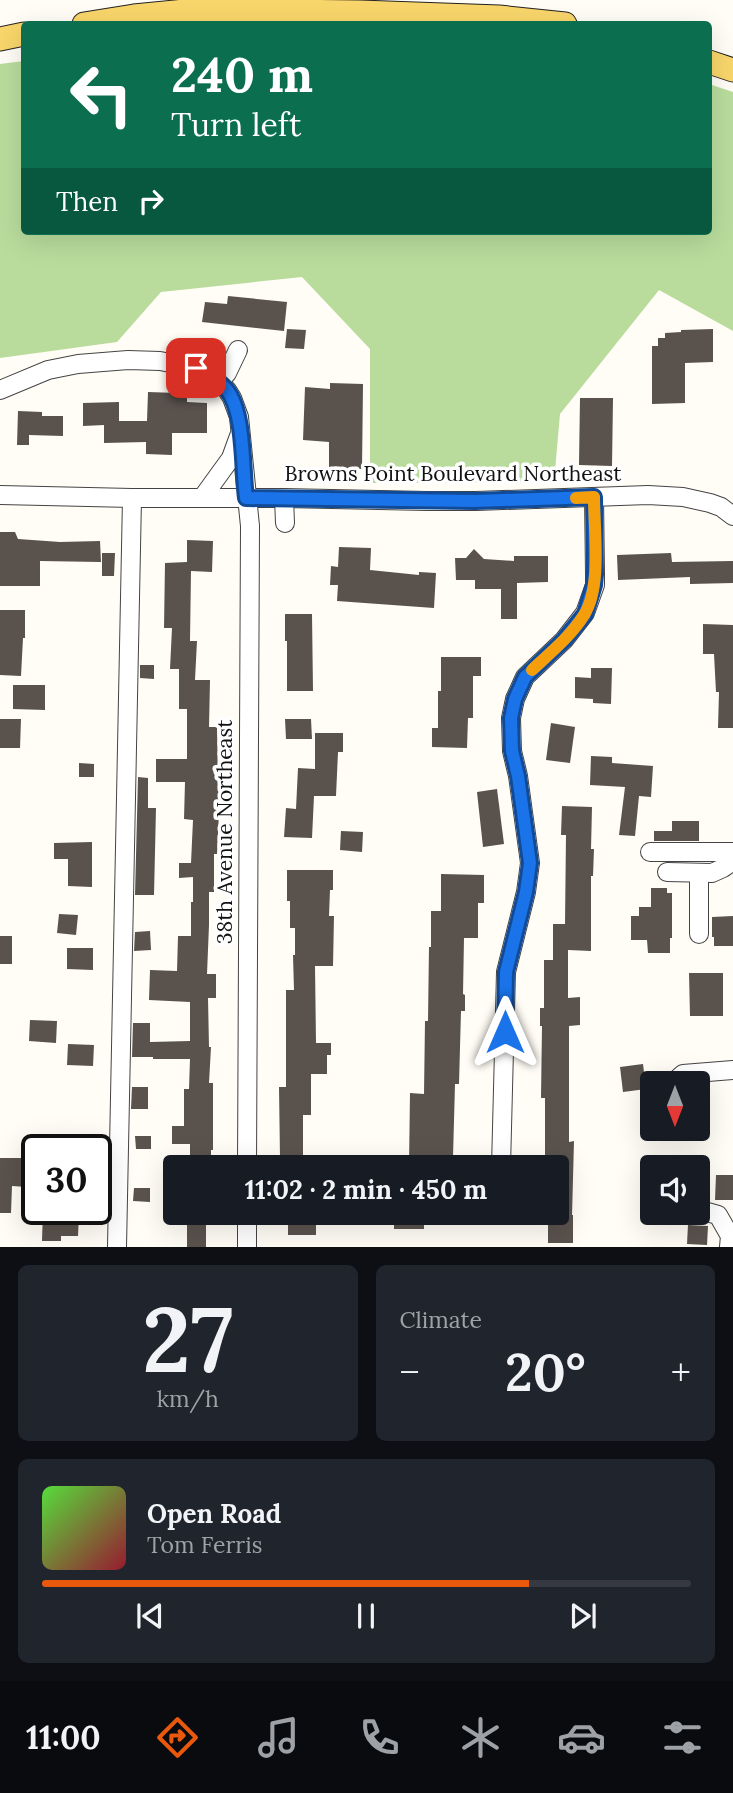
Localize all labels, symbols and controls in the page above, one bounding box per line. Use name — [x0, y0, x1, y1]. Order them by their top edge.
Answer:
text: 240 m — [171, 43, 313, 105]
icon: left — [56, 49, 147, 140]
text: Turn left — [171, 104, 301, 145]
icon: right — [132, 182, 170, 220]
text: Then — [56, 185, 118, 218]
pin — [166, 338, 226, 398]
icon: arrive — [177, 349, 215, 387]
street label: Browns Point Boulevard Northeast — [285, 460, 622, 487]
street label: 38th Avenue Northeast — [211, 719, 238, 944]
position arrow — [468, 995, 542, 1069]
north arrow — [640, 1071, 710, 1141]
map controls — [640, 1071, 710, 1225]
speed limit sign: 30 — [21, 1134, 112, 1225]
button: sound — [640, 1155, 710, 1225]
text: 11:02 · 2 min · 450 m — [245, 1173, 487, 1206]
text: 27 — [142, 1280, 233, 1397]
text: Climate — [400, 1305, 482, 1334]
text: 20° — [505, 1339, 586, 1405]
text: − — [400, 1348, 420, 1396]
text: + — [671, 1348, 691, 1396]
text: km/h — [157, 1384, 219, 1413]
text: Open Road — [147, 1497, 281, 1530]
text: Tom Ferris — [147, 1530, 262, 1559]
icon: previous — [131, 1597, 169, 1635]
icon: pause — [347, 1597, 385, 1635]
icon: next — [564, 1597, 602, 1635]
icon: directions — [153, 1713, 202, 1762]
icon: music — [254, 1713, 303, 1762]
icon: phone — [355, 1713, 404, 1762]
icon: climate — [456, 1713, 505, 1762]
icon: car — [557, 1713, 606, 1762]
icon: filters — [658, 1713, 707, 1762]
text: 11:00 — [26, 1717, 101, 1758]

